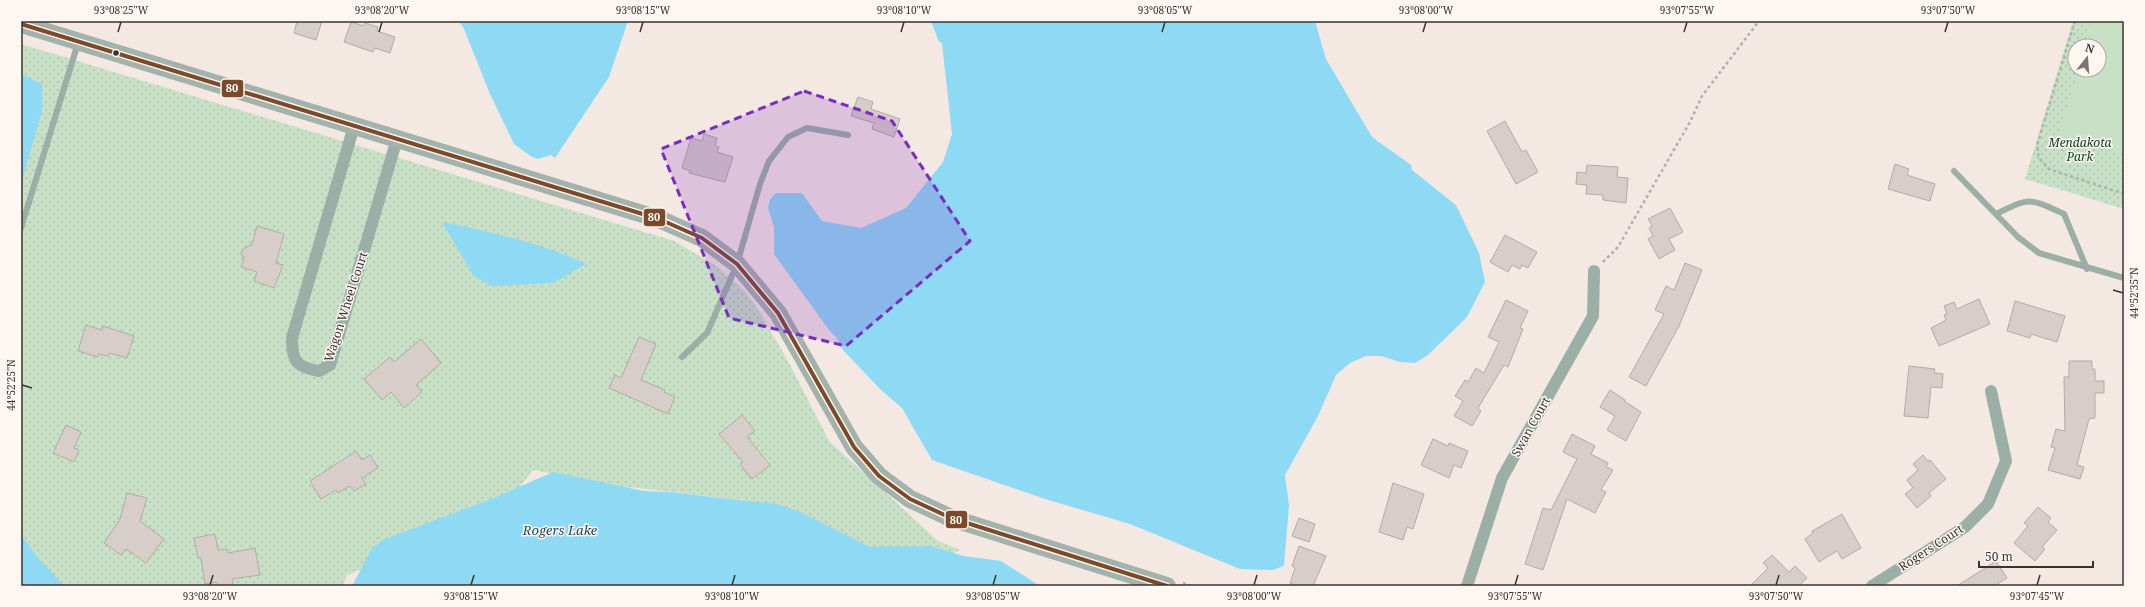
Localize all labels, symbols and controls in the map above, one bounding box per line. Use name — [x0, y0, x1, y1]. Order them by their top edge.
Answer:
text: 93°08'25"W — [94, 3, 149, 17]
text: 93°08'20"W — [355, 3, 410, 17]
text: 93°08'15"W — [616, 3, 671, 17]
text: 93°08'10"W — [877, 3, 932, 17]
text: 93°08'05"W — [1138, 3, 1193, 17]
text: 93°08'00"W — [1399, 3, 1454, 17]
text: 93°07'55"W — [1660, 3, 1715, 17]
text: 93°07'50"W — [1921, 3, 1976, 17]
north arrow — [2067, 38, 2107, 78]
text: N — [2084, 40, 2097, 56]
unlabelled marker — [111, 48, 121, 58]
line badge: 80 — [221, 79, 244, 98]
text: 80 — [226, 80, 238, 95]
park label: Mendakota Park — [2047, 134, 2112, 165]
line badge: 80 — [643, 208, 666, 227]
text: 80 — [648, 209, 660, 224]
street label: Wagon Wheel Court — [320, 250, 371, 364]
text: 44°52'35"N — [2127, 267, 2141, 319]
text: 44°52'25"N — [4, 359, 18, 411]
street label: Swan Court — [1507, 394, 1554, 460]
line badge: 80 — [945, 510, 968, 529]
text: 80 — [950, 512, 962, 527]
street label: Rogers Court — [1895, 520, 1966, 575]
water label: Rogers Lake — [522, 521, 598, 539]
scale bar — [1979, 543, 2093, 569]
text: 50 m — [1985, 548, 2013, 565]
text: 93°08'20"W — [183, 589, 238, 603]
text: 93°08'15"W — [444, 589, 499, 603]
text: 93°08'10"W — [705, 589, 760, 603]
text: 93°08'05"W — [966, 589, 1021, 603]
text: 93°08'00"W — [1227, 589, 1282, 603]
text: 93°07'55"W — [1488, 589, 1543, 603]
text: 93°07'50"W — [1749, 589, 1804, 603]
text: 93°07'45"W — [2010, 589, 2065, 603]

